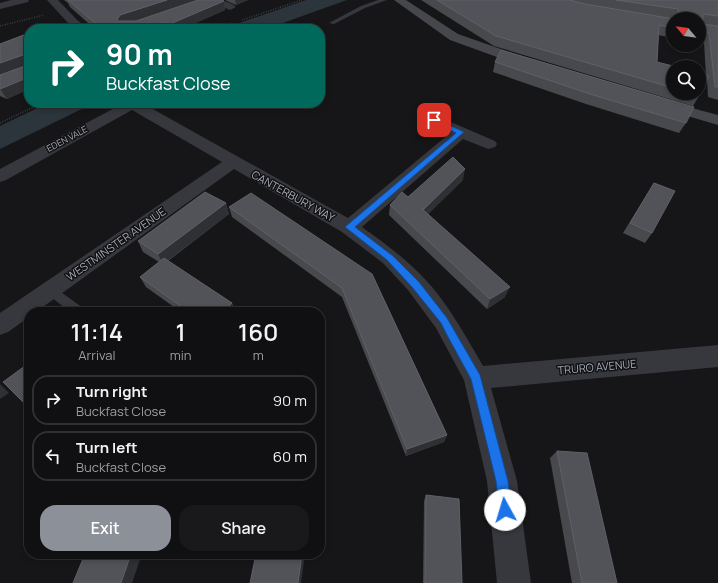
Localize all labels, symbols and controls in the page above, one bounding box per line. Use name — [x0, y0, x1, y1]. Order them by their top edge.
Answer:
north arrow — [666, 12, 706, 52]
map controls — [666, 12, 706, 100]
text: 90 m — [106, 35, 173, 73]
icon: right — [40, 40, 92, 92]
button: search — [666, 60, 706, 100]
text: Buckfast Close — [106, 71, 231, 95]
pin — [417, 103, 451, 137]
icon: arrive — [423, 109, 445, 131]
street label: EDEN VALE — [44, 122, 89, 155]
street label: CANTERBURY WAY — [249, 166, 338, 225]
street label: WESTMINSTER AVENUE — [63, 204, 168, 284]
text: 11:14 — [71, 315, 123, 348]
text: 1 — [176, 315, 186, 348]
text: 160 — [238, 315, 278, 348]
text: Arrival — [78, 346, 115, 364]
text: min — [170, 346, 192, 364]
text: m — [253, 346, 264, 364]
street label: TRURO AVENUE — [557, 356, 637, 377]
text: Turn right — [76, 381, 147, 402]
icon: right — [42, 389, 64, 411]
text: 90 m — [273, 390, 307, 411]
text: Buckfast Close — [76, 402, 166, 420]
text: Turn left — [76, 437, 138, 458]
icon: left — [42, 445, 64, 467]
text: 60 m — [273, 446, 307, 467]
text: Buckfast Close — [76, 458, 166, 476]
position arrow — [484, 489, 526, 531]
button: Exit — [40, 505, 171, 551]
button: Share — [179, 505, 309, 551]

